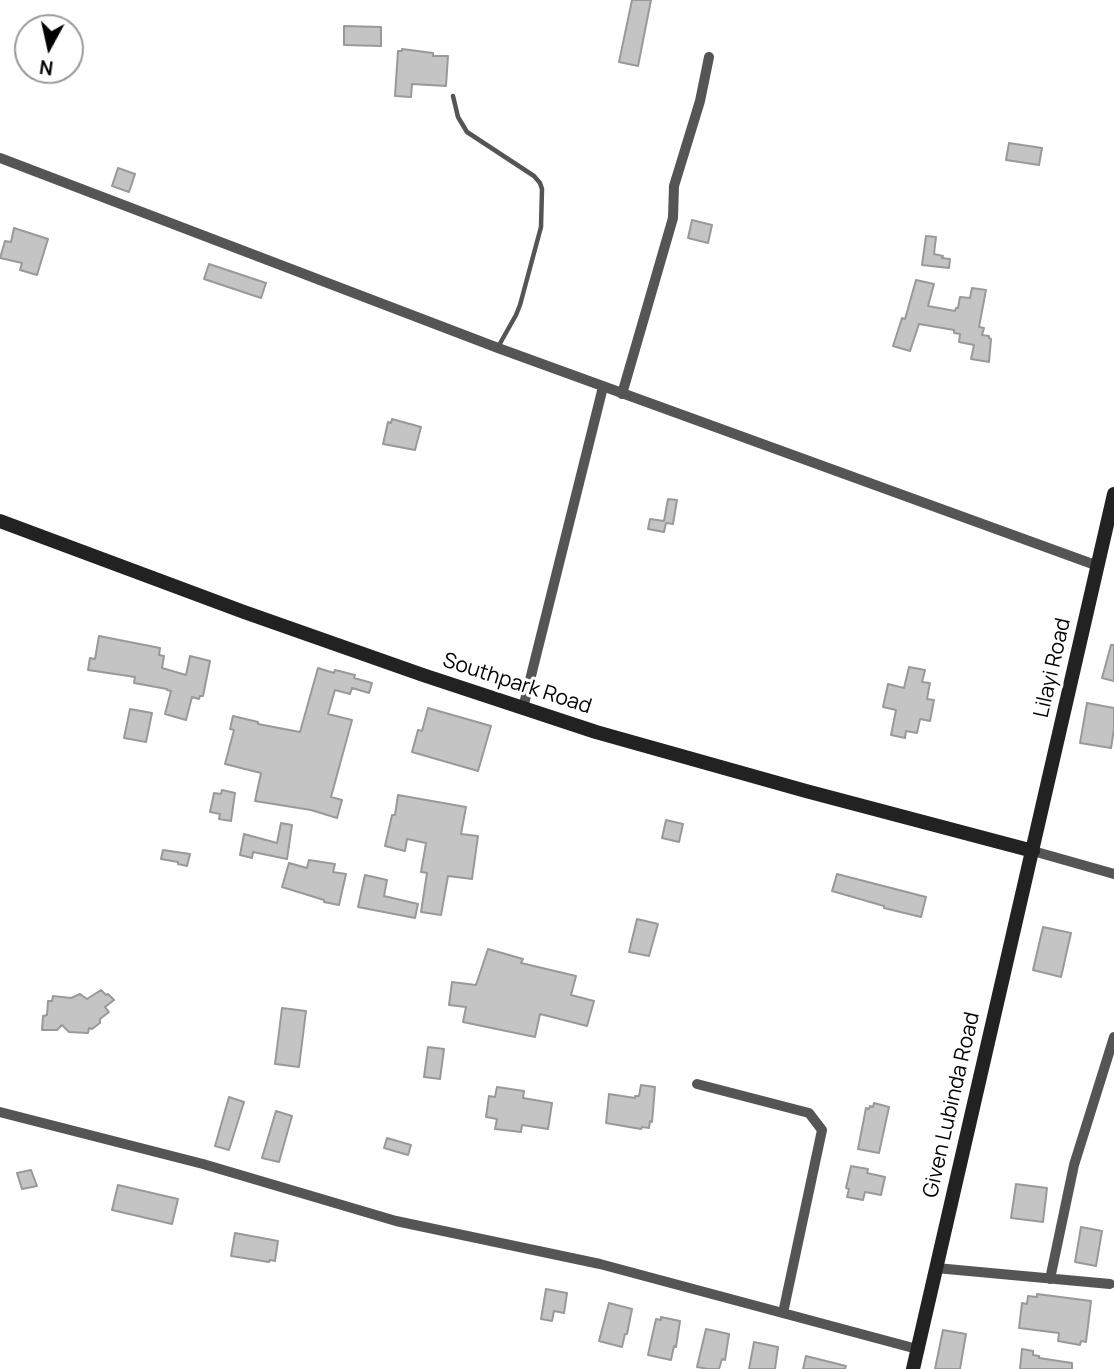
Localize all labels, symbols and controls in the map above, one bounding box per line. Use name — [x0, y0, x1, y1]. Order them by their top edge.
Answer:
north arrow — [14, 14, 84, 84]
text: N — [38, 54, 55, 82]
street label: Lilayi Road — [1029, 616, 1077, 720]
street label: Southpark Road — [440, 648, 594, 720]
street label: Given Lubinda Road — [918, 1010, 986, 1200]

